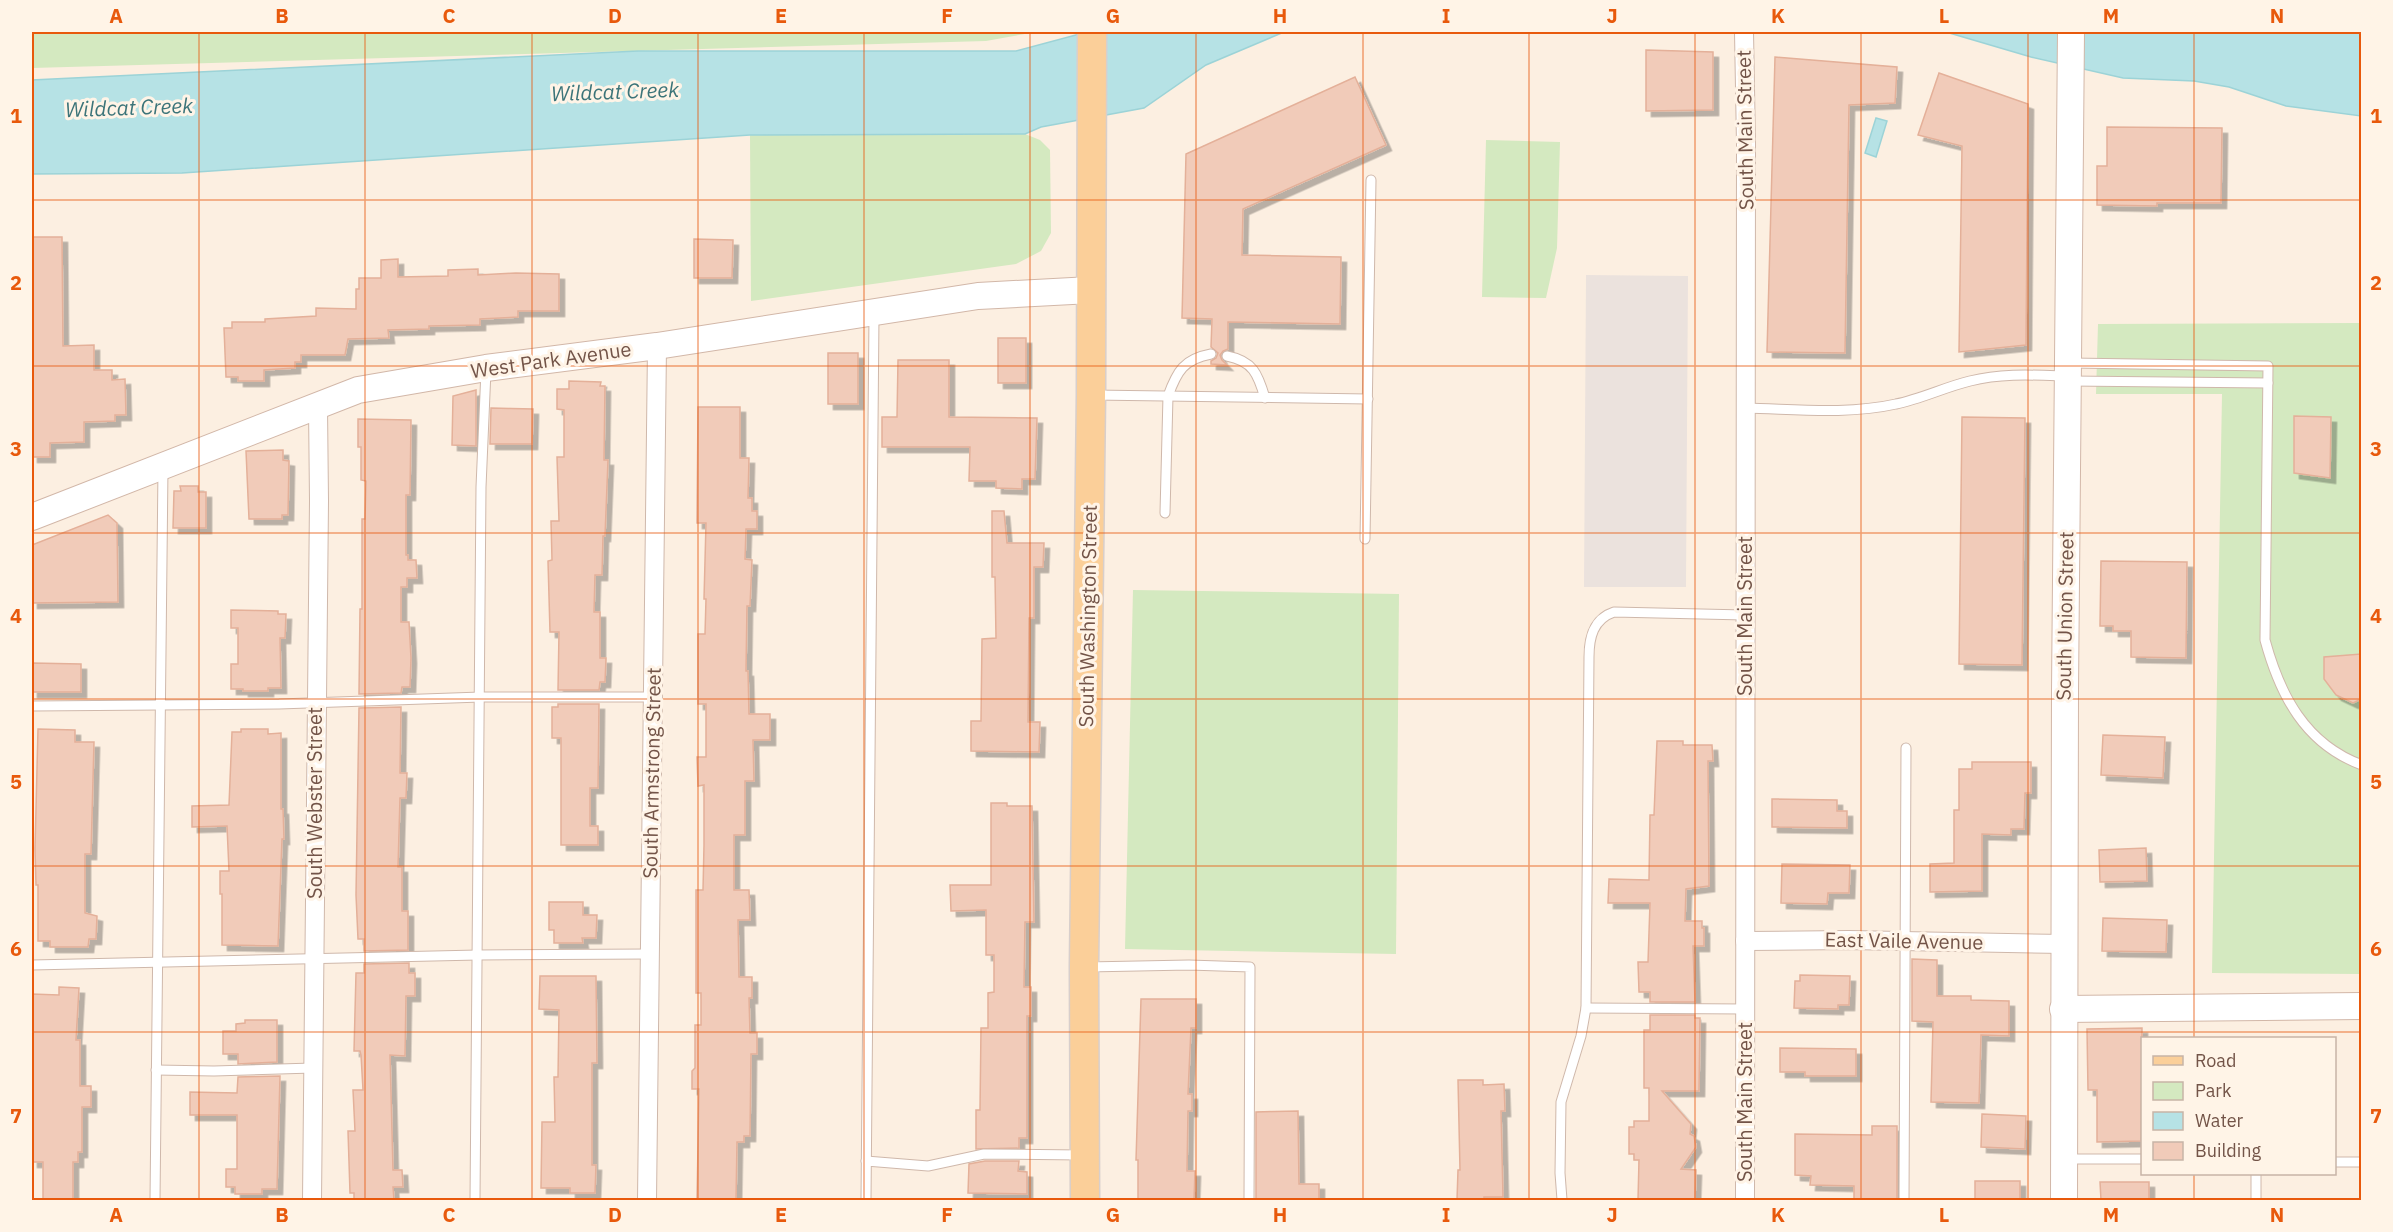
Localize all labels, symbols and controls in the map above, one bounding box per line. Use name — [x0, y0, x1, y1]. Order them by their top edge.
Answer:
text: A — [109, 2, 123, 29]
text: B — [275, 2, 289, 29]
text: C — [442, 2, 456, 29]
text: D — [608, 2, 622, 29]
text: E — [775, 2, 787, 29]
text: F — [941, 2, 953, 29]
text: G — [1106, 2, 1120, 29]
text: H — [1273, 2, 1287, 29]
text: I — [1442, 2, 1450, 29]
text: J — [1606, 2, 1618, 29]
text: K — [1771, 2, 1785, 29]
text: L — [1939, 2, 1949, 29]
text: M — [2103, 2, 2119, 29]
text: N — [2270, 2, 2284, 29]
street label: South Main Street — [1730, 50, 1759, 210]
water label: Wildcat Creek — [551, 75, 681, 107]
water label: Wildcat Creek — [65, 91, 195, 123]
text: 1 — [10, 102, 22, 129]
text: 1 — [2370, 102, 2382, 129]
text: 2 — [10, 269, 22, 296]
text: 2 — [2370, 269, 2382, 296]
street label: West Park Avenue — [469, 335, 633, 384]
text: 3 — [10, 435, 22, 462]
text: 3 — [2370, 435, 2382, 462]
street label: South Washington Street — [1072, 504, 1103, 728]
street label: South Union Street — [2050, 531, 2079, 701]
street label: South Main Street — [1731, 536, 1758, 696]
text: 4 — [10, 602, 22, 629]
text: 4 — [2370, 602, 2382, 629]
street label: South Armstrong Street — [636, 667, 667, 879]
street label: South Webster Street — [301, 707, 328, 899]
text: 5 — [10, 768, 22, 795]
text: 5 — [2370, 768, 2382, 795]
street label: East Vaile Avenue — [1824, 926, 1984, 955]
text: 6 — [10, 935, 22, 962]
text: 6 — [2370, 935, 2382, 962]
street label: South Main Street — [1731, 1022, 1758, 1182]
legend — [2141, 1037, 2336, 1175]
text: Road — [2195, 1049, 2236, 1072]
text: Park — [2195, 1079, 2232, 1102]
text: 7 — [10, 1102, 22, 1129]
text: 7 — [2370, 1102, 2382, 1129]
text: Water — [2195, 1109, 2244, 1132]
text: Building — [2195, 1139, 2262, 1162]
text: A — [109, 1201, 123, 1228]
text: B — [275, 1201, 289, 1228]
text: C — [442, 1201, 456, 1228]
text: D — [608, 1201, 622, 1228]
text: E — [775, 1201, 787, 1228]
text: F — [941, 1201, 953, 1228]
text: G — [1106, 1201, 1120, 1228]
text: H — [1273, 1201, 1287, 1228]
text: I — [1442, 1201, 1450, 1228]
text: J — [1606, 1201, 1618, 1228]
text: K — [1771, 1201, 1785, 1228]
text: L — [1939, 1201, 1949, 1228]
text: M — [2103, 1201, 2119, 1228]
text: N — [2270, 1201, 2284, 1228]

